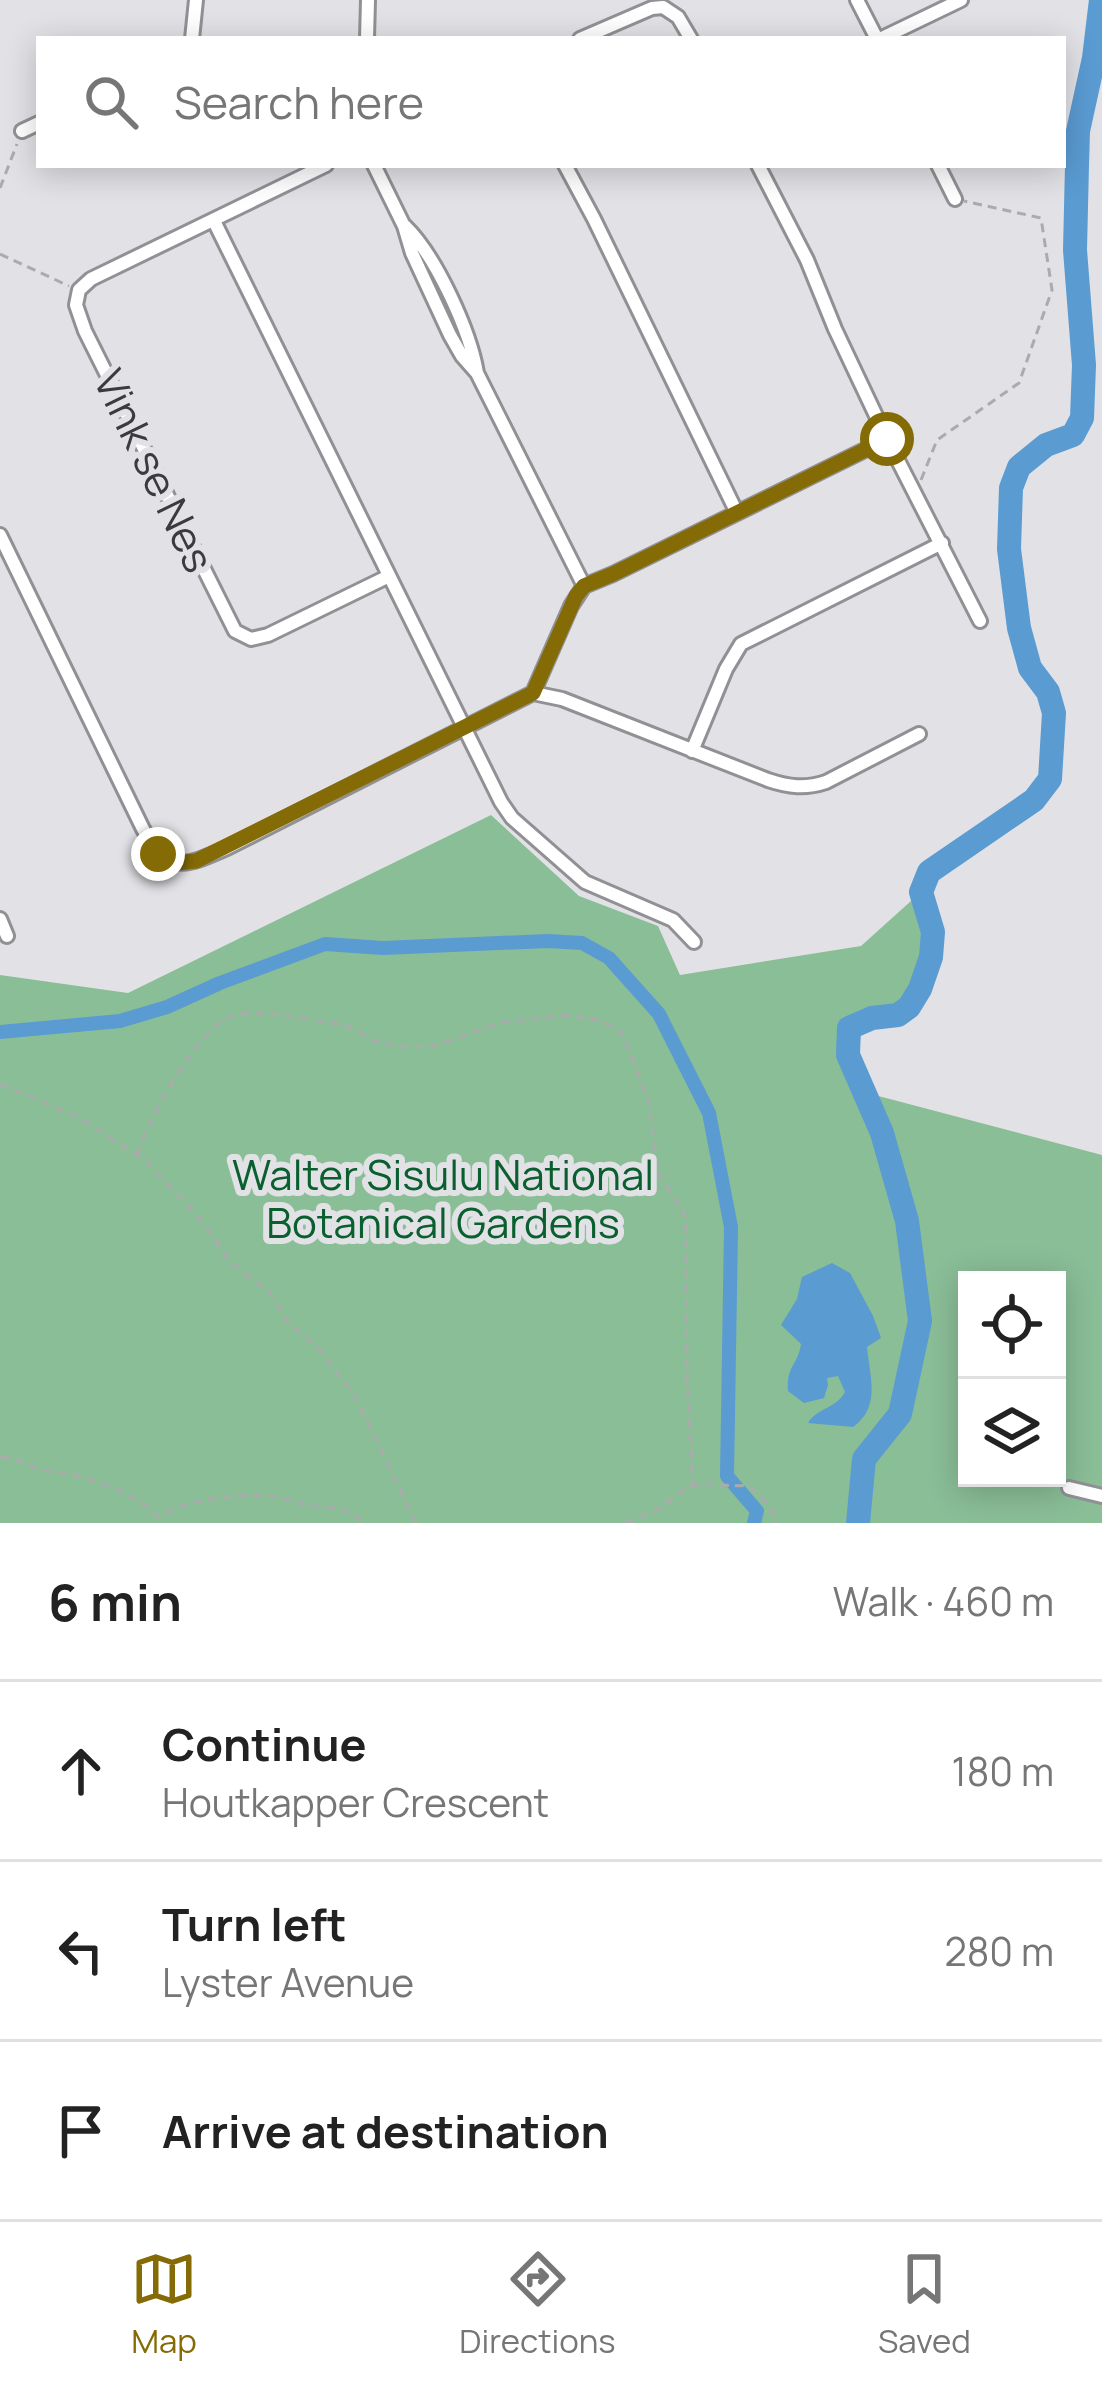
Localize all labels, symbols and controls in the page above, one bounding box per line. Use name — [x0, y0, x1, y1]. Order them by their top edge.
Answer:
search box — [36, 36, 1066, 168]
icon: search — [78, 69, 144, 135]
text: Search here — [174, 71, 424, 133]
street label: Vink se Nes — [81, 360, 229, 582]
route start — [860, 412, 914, 466]
route end — [131, 827, 185, 881]
park label: Walter Sisulu National Botanical Gardens — [232, 1145, 654, 1251]
map controls — [958, 1271, 1066, 1487]
button: locate — [958, 1271, 1066, 1379]
button: layers — [958, 1379, 1066, 1487]
text: 6 min — [48, 1567, 182, 1636]
text: Walk · 460 m — [833, 1574, 1054, 1628]
text: Continue — [162, 1713, 367, 1775]
icon: ahead — [48, 1738, 114, 1804]
text: 180 m — [951, 1744, 1054, 1798]
text: Houtkapper Crescent — [162, 1775, 549, 1829]
text: Turn left — [162, 1893, 347, 1955]
icon: left — [48, 1918, 114, 1984]
text: 280 m — [944, 1924, 1054, 1978]
text: Lyster Avenue — [162, 1955, 414, 2009]
icon: arrive — [48, 2098, 114, 2164]
text: Arrive at destination — [162, 2100, 609, 2162]
tab: Map — [131, 2246, 197, 2363]
tab: Directions — [459, 2246, 616, 2363]
tab: Saved — [878, 2246, 971, 2363]

